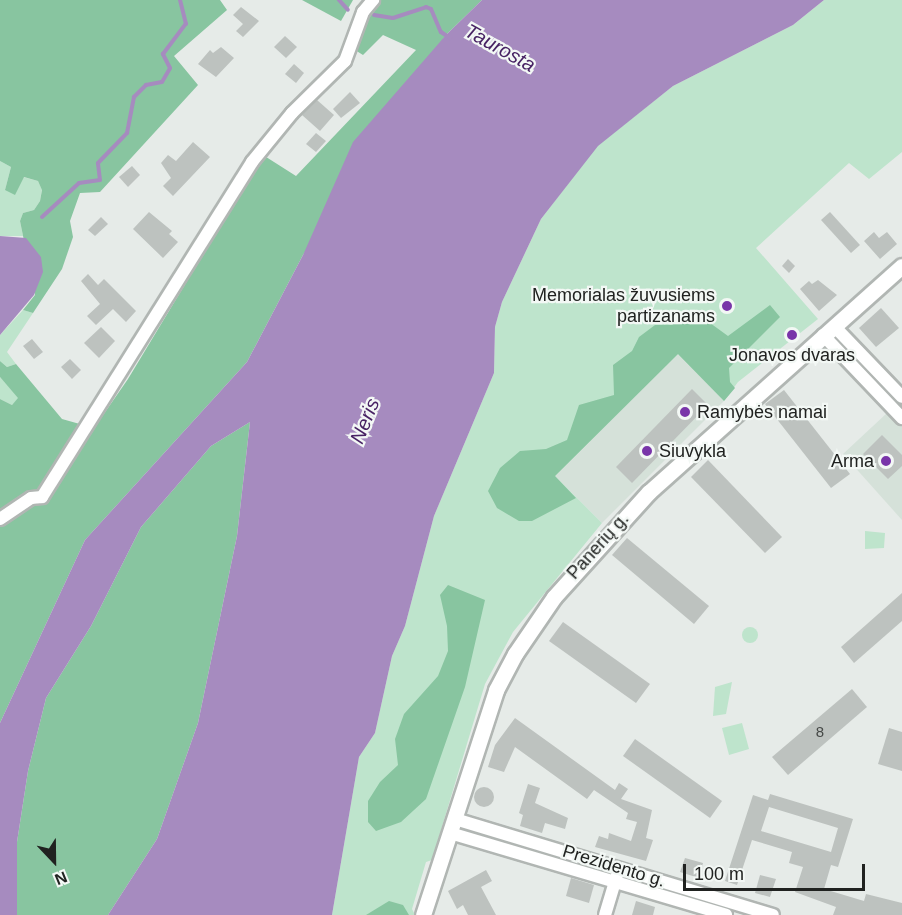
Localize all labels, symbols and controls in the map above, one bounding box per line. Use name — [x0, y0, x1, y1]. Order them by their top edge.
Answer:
water label: Taurosta — [460, 19, 540, 77]
place label: Memorialas žuvusiems partizanams — [532, 285, 715, 328]
marker: Memorialas žuvusiems partizanams — [720, 299, 734, 313]
marker: Jonavos dvaras — [785, 328, 799, 342]
place label: Jonavos dvaras — [729, 344, 855, 366]
water label: Neris — [345, 395, 385, 447]
place label: Ramybės namai — [697, 401, 827, 423]
marker: Ramybės namai — [678, 405, 692, 419]
place label: Siuvykla — [659, 440, 726, 462]
marker: Siuvykla — [640, 444, 654, 458]
place label: Arma — [831, 450, 874, 472]
marker: Arma — [879, 454, 893, 468]
street label: Panerių g. — [563, 508, 633, 584]
house number: 8 — [816, 723, 824, 741]
north arrow — [24, 831, 84, 891]
street label: Prezidento g. — [560, 840, 668, 892]
scale bar — [686, 852, 868, 890]
text: 100 m — [694, 864, 744, 884]
text: N — [52, 868, 69, 888]

